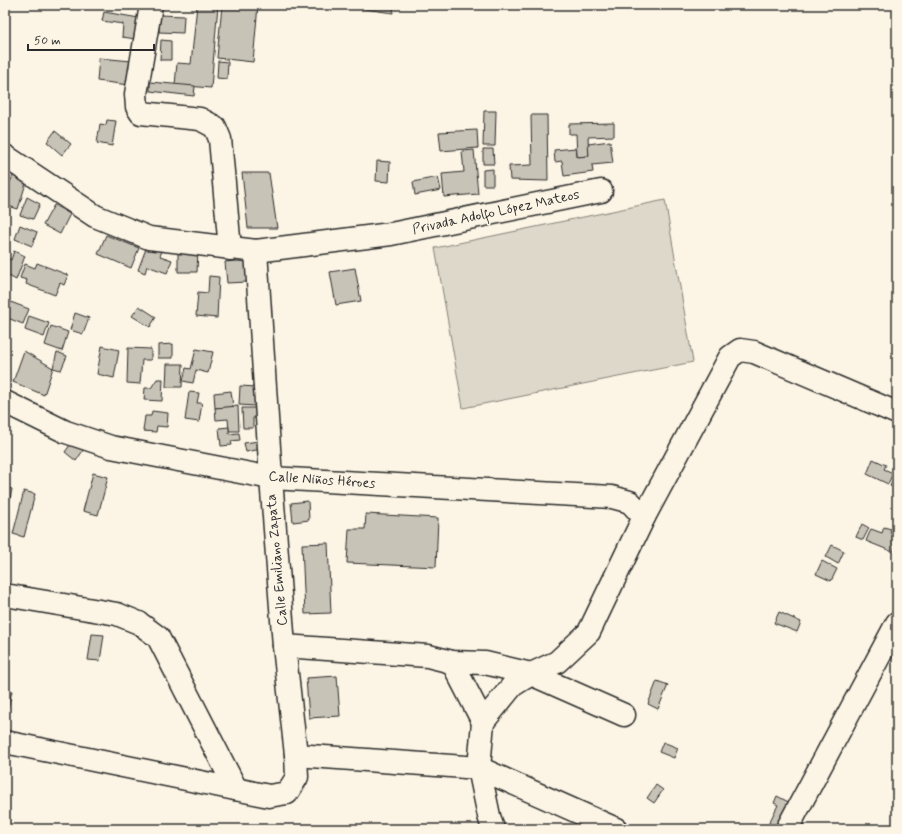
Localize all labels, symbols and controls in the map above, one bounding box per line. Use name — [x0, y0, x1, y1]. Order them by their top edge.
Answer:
scale bar — [28, 26, 154, 52]
text: 50 m — [34, 33, 61, 49]
street label: Privada Adolfo López Mateos — [411, 185, 582, 240]
street label: Calle Niños Héroes — [268, 467, 376, 493]
street label: Calle Emiliano Zapata — [262, 493, 292, 627]

